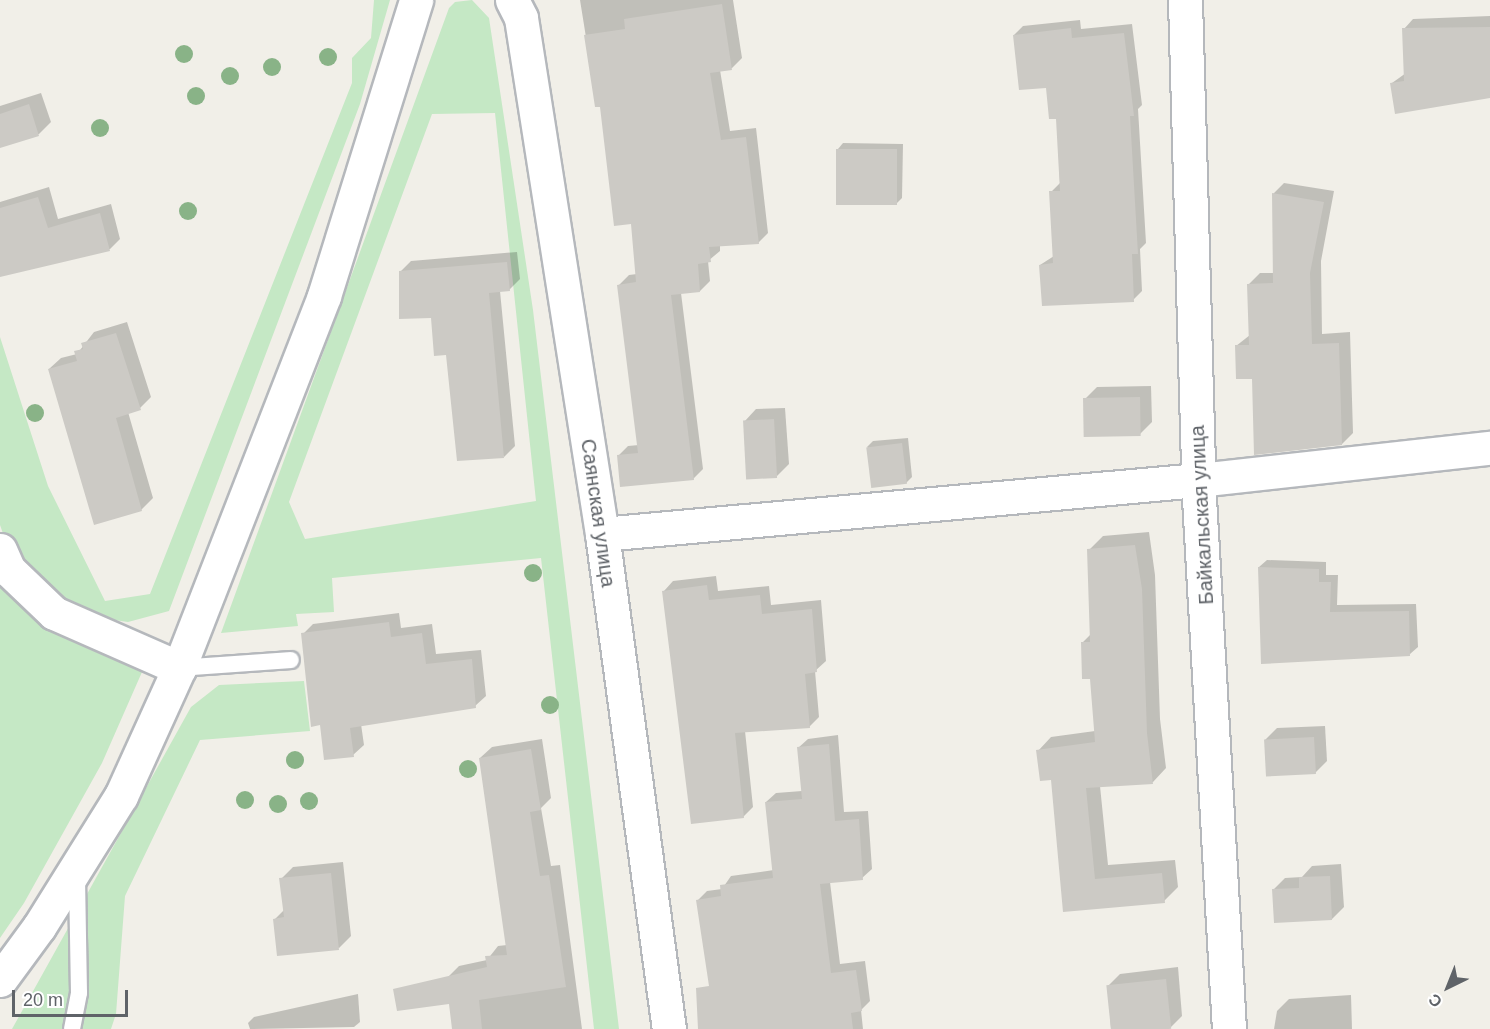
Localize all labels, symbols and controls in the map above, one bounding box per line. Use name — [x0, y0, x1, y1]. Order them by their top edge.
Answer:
street label: Байкальская улица — [1185, 425, 1219, 605]
street label: Саянская улица — [576, 437, 620, 589]
north arrow — [1418, 957, 1478, 1017]
scale bar — [15, 978, 130, 1016]
text: 20 m — [23, 990, 63, 1010]
text: С — [1425, 990, 1445, 1011]

